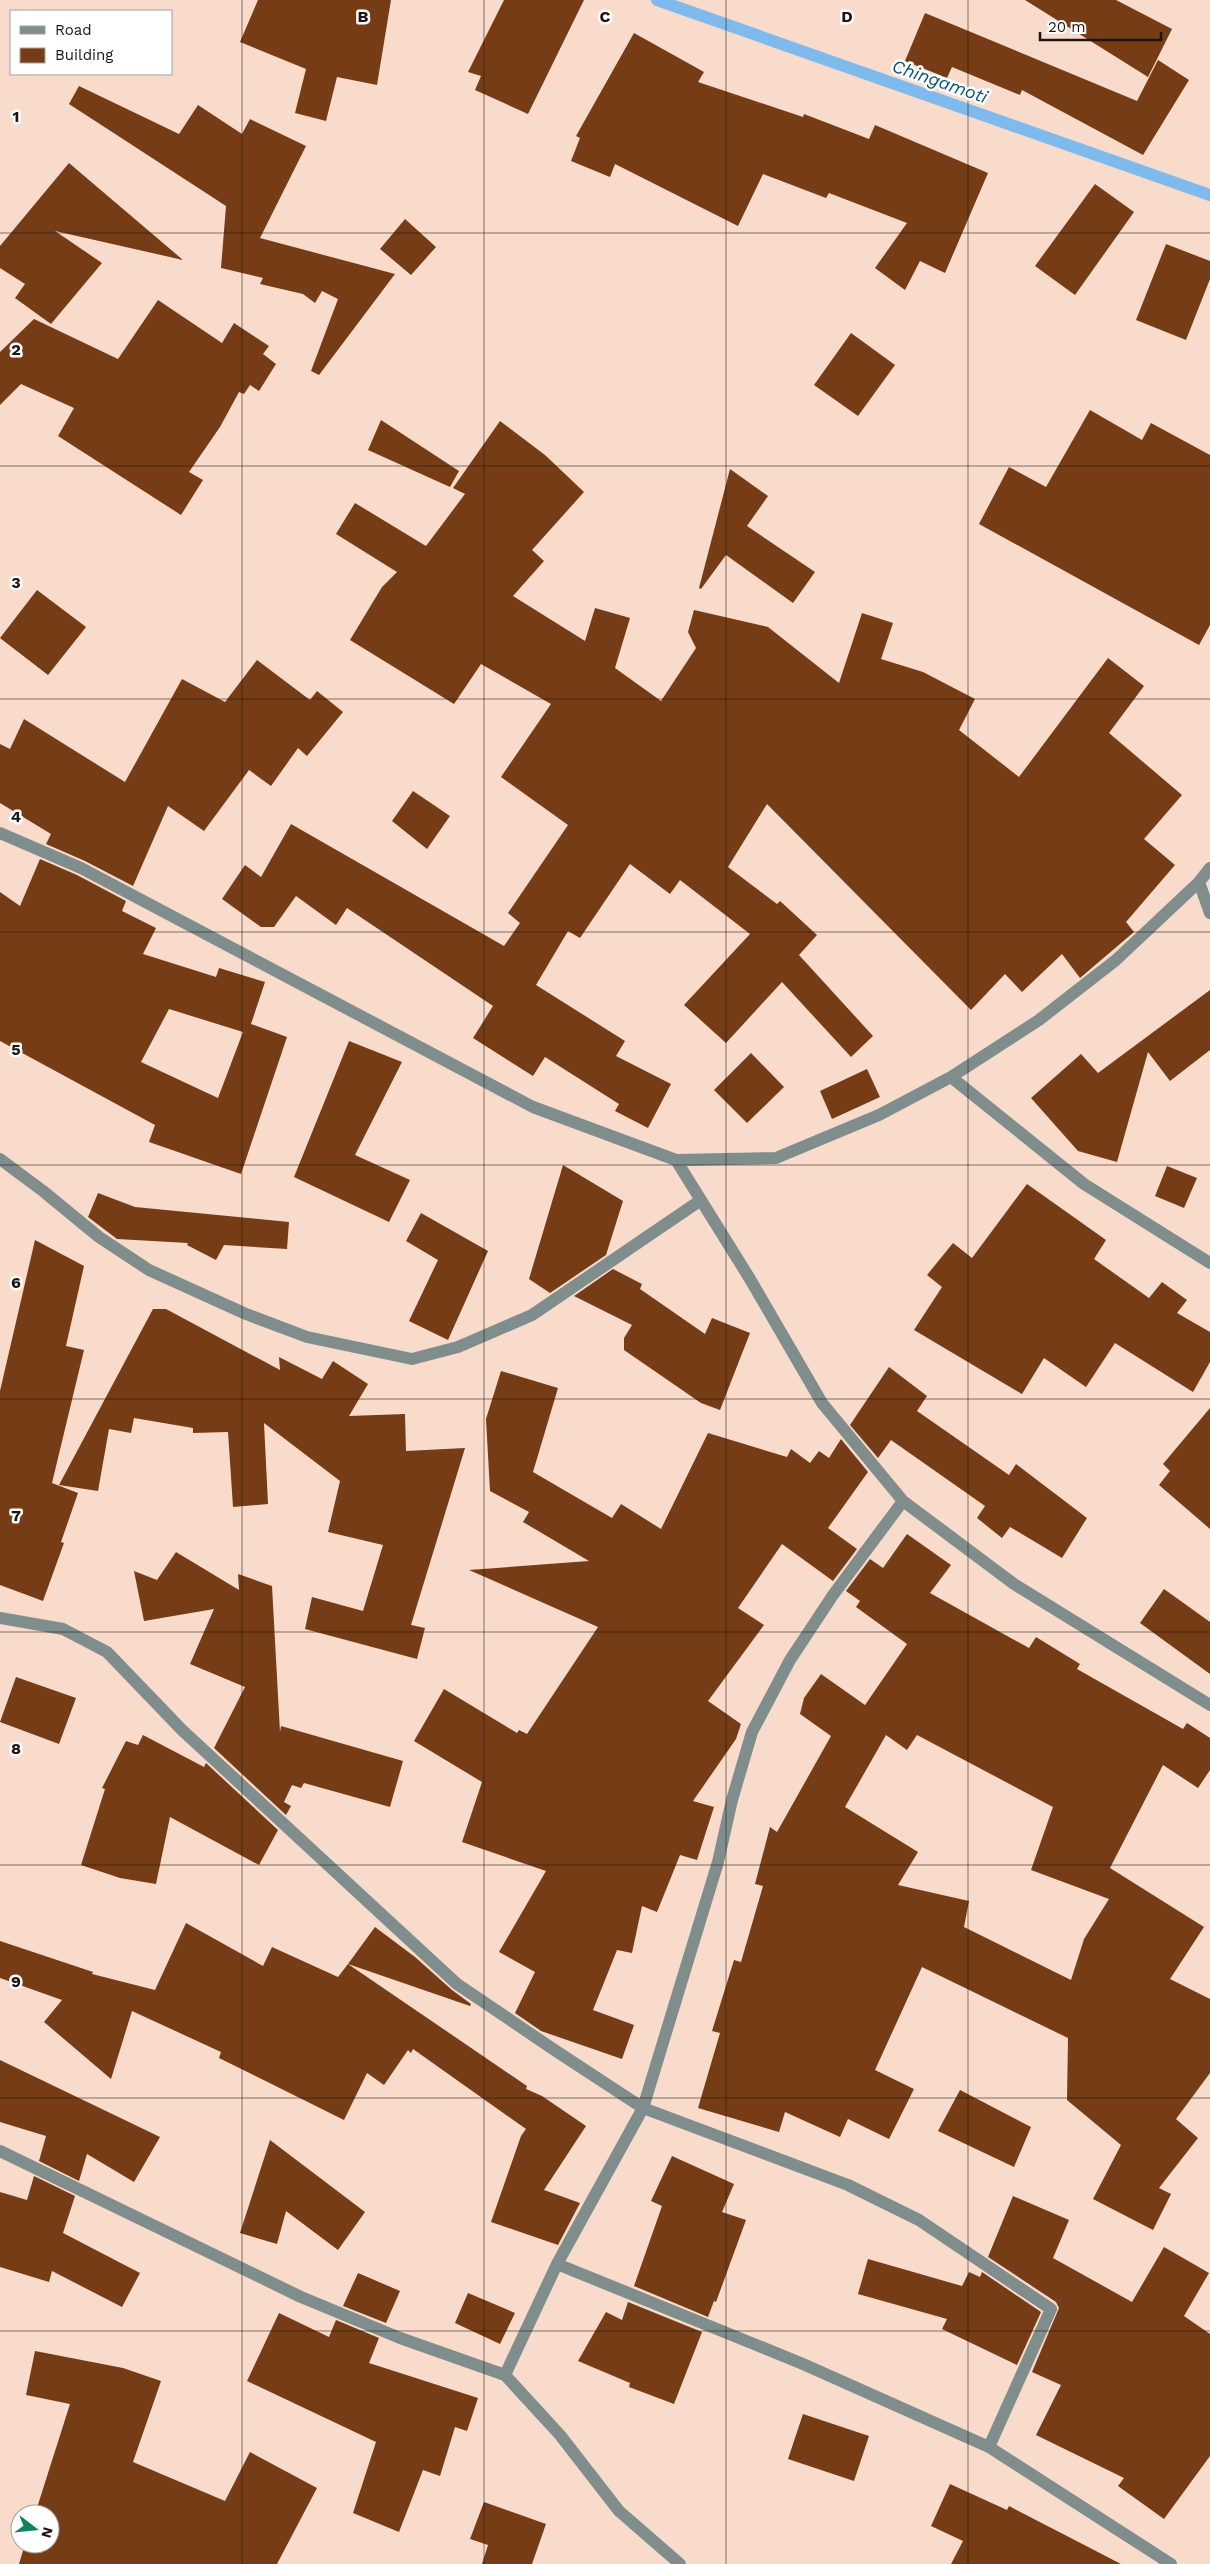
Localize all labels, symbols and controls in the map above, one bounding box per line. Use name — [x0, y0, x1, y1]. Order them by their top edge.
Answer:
text: B — [358, 7, 369, 26]
text: C — [600, 7, 611, 26]
text: D — [841, 7, 853, 26]
legend — [10, 10, 172, 75]
scale bar — [1040, 10, 1161, 42]
text: 20 m — [1048, 18, 1086, 36]
text: Road — [55, 21, 92, 39]
text: Building — [55, 46, 113, 64]
water label: Chingamoti — [890, 55, 992, 108]
text: 1 — [13, 107, 19, 126]
text: 2 — [11, 340, 21, 359]
text: 3 — [11, 573, 21, 592]
text: 4 — [11, 807, 21, 826]
text: 5 — [11, 1040, 21, 1059]
text: 6 — [11, 1273, 21, 1292]
text: 7 — [11, 1506, 21, 1525]
text: 8 — [11, 1739, 21, 1758]
text: 9 — [11, 1972, 21, 1991]
north arrow — [10, 2504, 60, 2554]
text: N — [38, 2525, 57, 2540]

